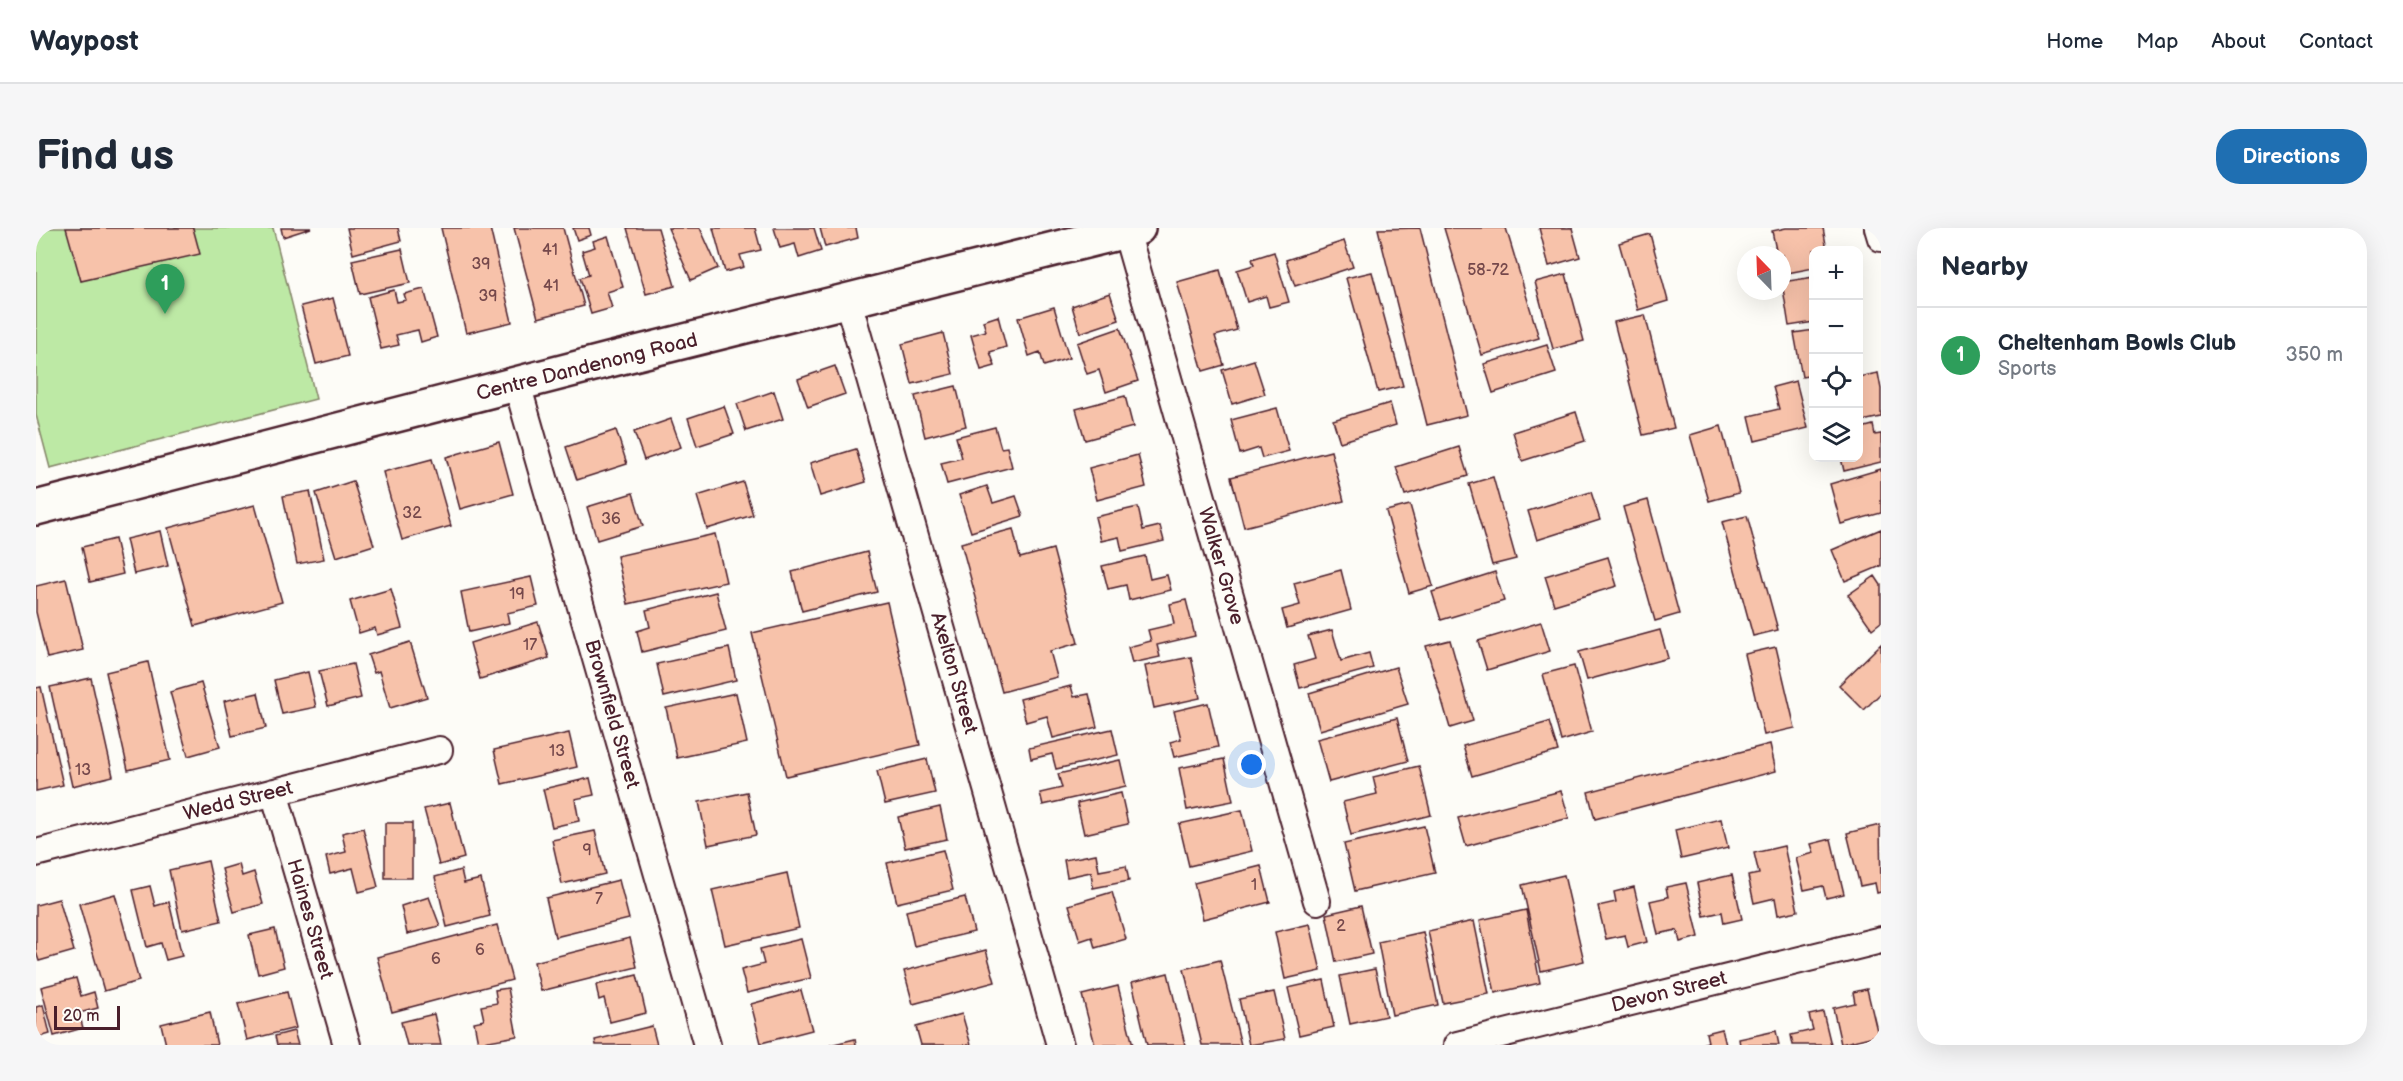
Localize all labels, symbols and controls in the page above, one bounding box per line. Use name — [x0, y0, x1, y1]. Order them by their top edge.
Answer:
text: Waypost — [30, 25, 139, 58]
text: Home — [2046, 29, 2103, 54]
text: Map — [2136, 29, 2178, 54]
text: About — [2211, 29, 2266, 54]
text: Contact — [2299, 29, 2373, 54]
button: Directions — [2216, 129, 2367, 184]
text: Find us — [36, 131, 174, 182]
house number: 41 — [542, 241, 558, 260]
north arrow — [1737, 246, 1791, 300]
map controls — [1809, 246, 1863, 462]
button: + — [1809, 246, 1863, 300]
text: Nearby — [1941, 252, 2028, 283]
house number: 39 — [471, 255, 491, 274]
house number: 58-72 — [1467, 261, 1509, 280]
pin: 1 — [146, 264, 184, 314]
house number: 41 — [543, 277, 559, 296]
house number: 39 — [478, 287, 498, 306]
button: − — [1809, 300, 1863, 354]
street label: Centre Dandenong Road — [474, 328, 700, 406]
text: Cheltenham Bowls Club — [1998, 330, 2236, 357]
text: 1 — [1956, 343, 1965, 367]
text: 350 m — [2286, 343, 2343, 367]
button: locate — [1809, 354, 1863, 408]
text: Sports — [1998, 357, 2056, 381]
button: layers — [1809, 408, 1863, 462]
house number: 32 — [402, 504, 422, 523]
street label: Walker Grove — [1193, 504, 1249, 628]
house number: 36 — [601, 510, 621, 529]
house number: 19 — [509, 585, 525, 604]
street label: Axelton Street — [925, 609, 983, 737]
house number: 17 — [523, 636, 537, 655]
street label: Brownfield Street — [579, 637, 645, 791]
house number: 13 — [549, 742, 565, 761]
your location — [1237, 750, 1266, 779]
house number: 13 — [75, 761, 91, 780]
street label: Wedd Street — [181, 776, 295, 826]
house number: 9 — [582, 841, 592, 860]
street label: Haines Street — [281, 856, 339, 982]
house number: 1 — [1251, 876, 1257, 895]
house number: 7 — [595, 890, 603, 909]
house number: 2 — [1336, 917, 1346, 936]
house number: 6 — [475, 941, 485, 960]
house number: 6 — [431, 950, 441, 969]
street label: Devon Street — [1609, 966, 1729, 1018]
scale bar — [54, 1003, 120, 1030]
text: 20 m — [63, 1007, 99, 1026]

